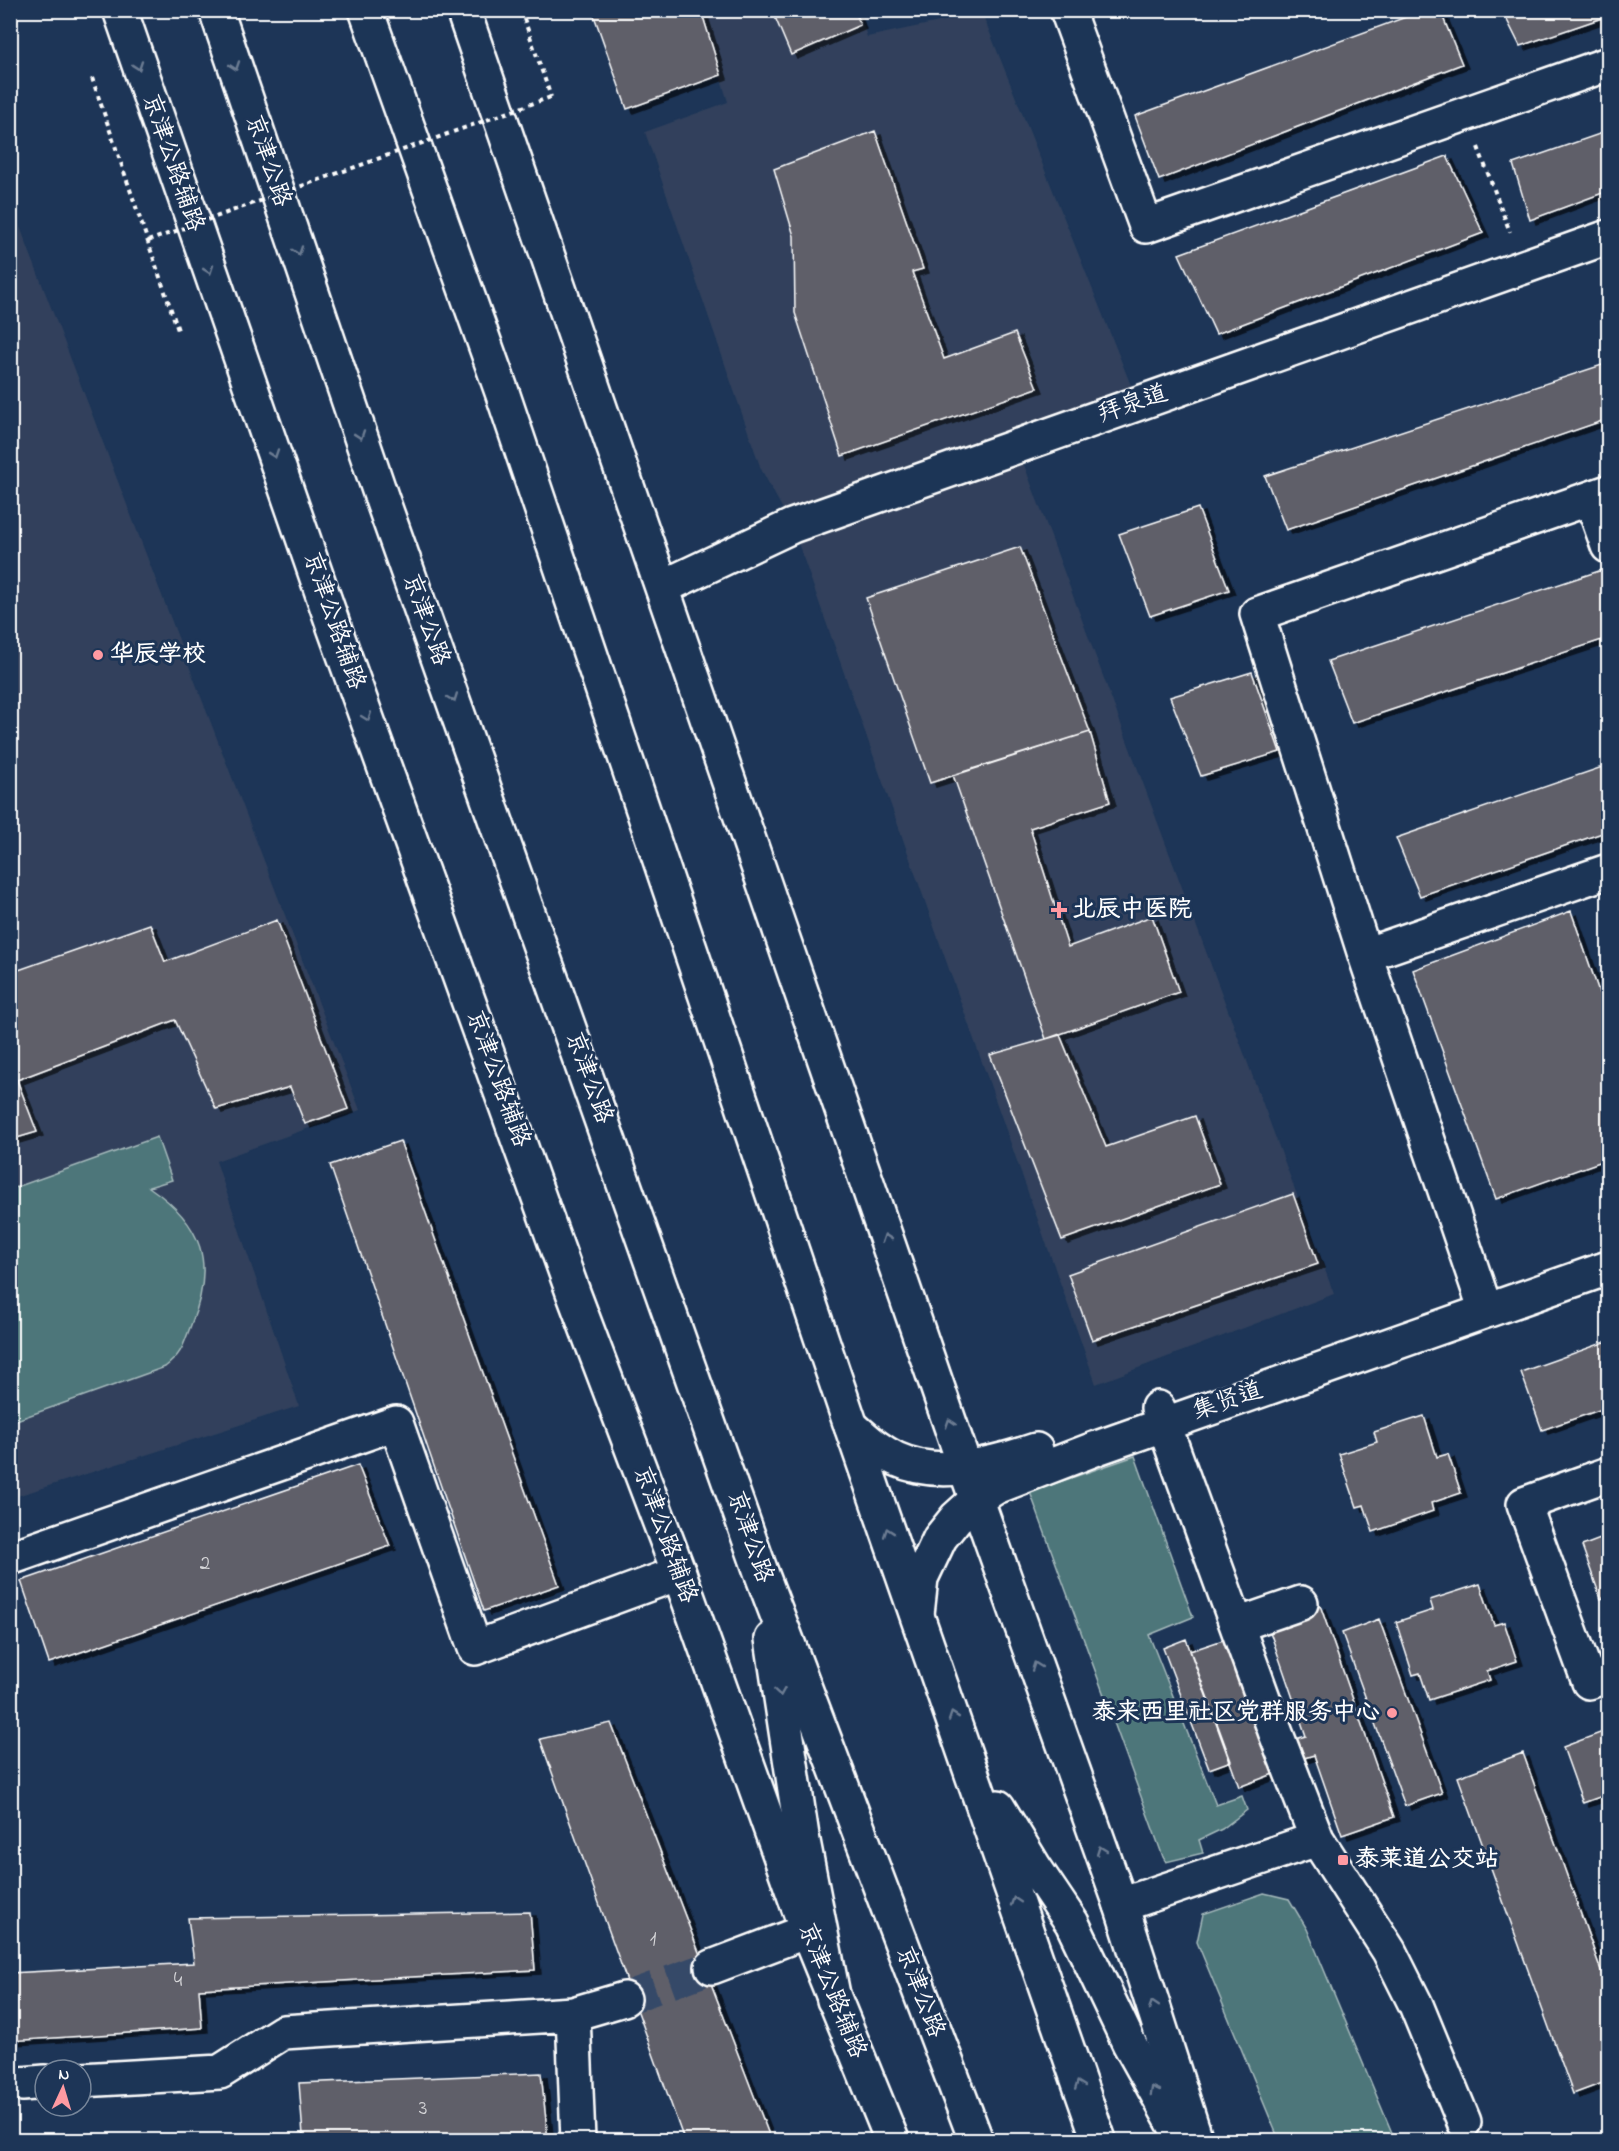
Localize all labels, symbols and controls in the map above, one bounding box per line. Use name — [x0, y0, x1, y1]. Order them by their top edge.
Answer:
one-way arrow — [131, 60, 144, 71]
one-way arrow — [227, 60, 240, 71]
street label: 京津公路辅路 — [132, 89, 212, 237]
street label: 京津公路 — [235, 110, 299, 212]
one-way arrow — [290, 245, 303, 255]
one-way arrow — [202, 264, 215, 275]
street label: 拜泉道 — [1093, 377, 1173, 433]
one-way arrow — [353, 429, 366, 440]
one-way arrow — [266, 448, 279, 459]
street label: 京津公路辅路 — [293, 547, 373, 695]
street label: 京津公路 — [392, 569, 458, 671]
place label: 华辰学校 — [110, 638, 206, 673]
marker: 华辰学校 — [91, 648, 105, 662]
one-way arrow — [445, 692, 458, 703]
one-way arrow — [359, 711, 372, 722]
place label: 北辰中医院 — [1072, 893, 1192, 928]
marker: 北辰中医院 — [1050, 901, 1068, 919]
street label: 京津公路辅路 — [456, 1005, 538, 1153]
street label: 京津公路 — [555, 1027, 621, 1129]
one-way arrow — [881, 1233, 894, 1244]
street label: 集贤道 — [1188, 1374, 1268, 1430]
one-way arrow — [944, 1418, 957, 1429]
street label: 京津公路辅路 — [623, 1461, 705, 1609]
street label: 京津公路 — [717, 1486, 781, 1588]
one-way arrow — [883, 1527, 896, 1538]
house number: 2 — [200, 1549, 210, 1579]
one-way arrow — [1031, 1661, 1044, 1672]
one-way arrow — [773, 1688, 785, 1697]
place label: 泰来西里社区党群服务中心 — [1092, 1696, 1380, 1731]
marker: 泰来西里社区党群服务中心 — [1385, 1706, 1399, 1720]
one-way arrow — [948, 1711, 961, 1722]
place label: 泰莱道公交站 — [1355, 1843, 1499, 1878]
one-way arrow — [1096, 1845, 1109, 1855]
marker: 泰莱道公交站 — [1336, 1853, 1350, 1867]
one-way arrow — [1010, 1896, 1022, 1907]
street label: 京津公路辅路 — [788, 1918, 874, 2064]
house number: 1 — [650, 1925, 657, 1955]
street label: 京津公路 — [885, 1941, 953, 2043]
house number: 4 — [174, 1966, 183, 1996]
one-way arrow — [1148, 2000, 1160, 2011]
north arrow — [33, 2058, 93, 2118]
text: N — [58, 2063, 70, 2087]
one-way arrow — [1073, 2081, 1086, 2091]
one-way arrow — [1150, 2085, 1161, 2096]
house number: 3 — [419, 2094, 427, 2124]

